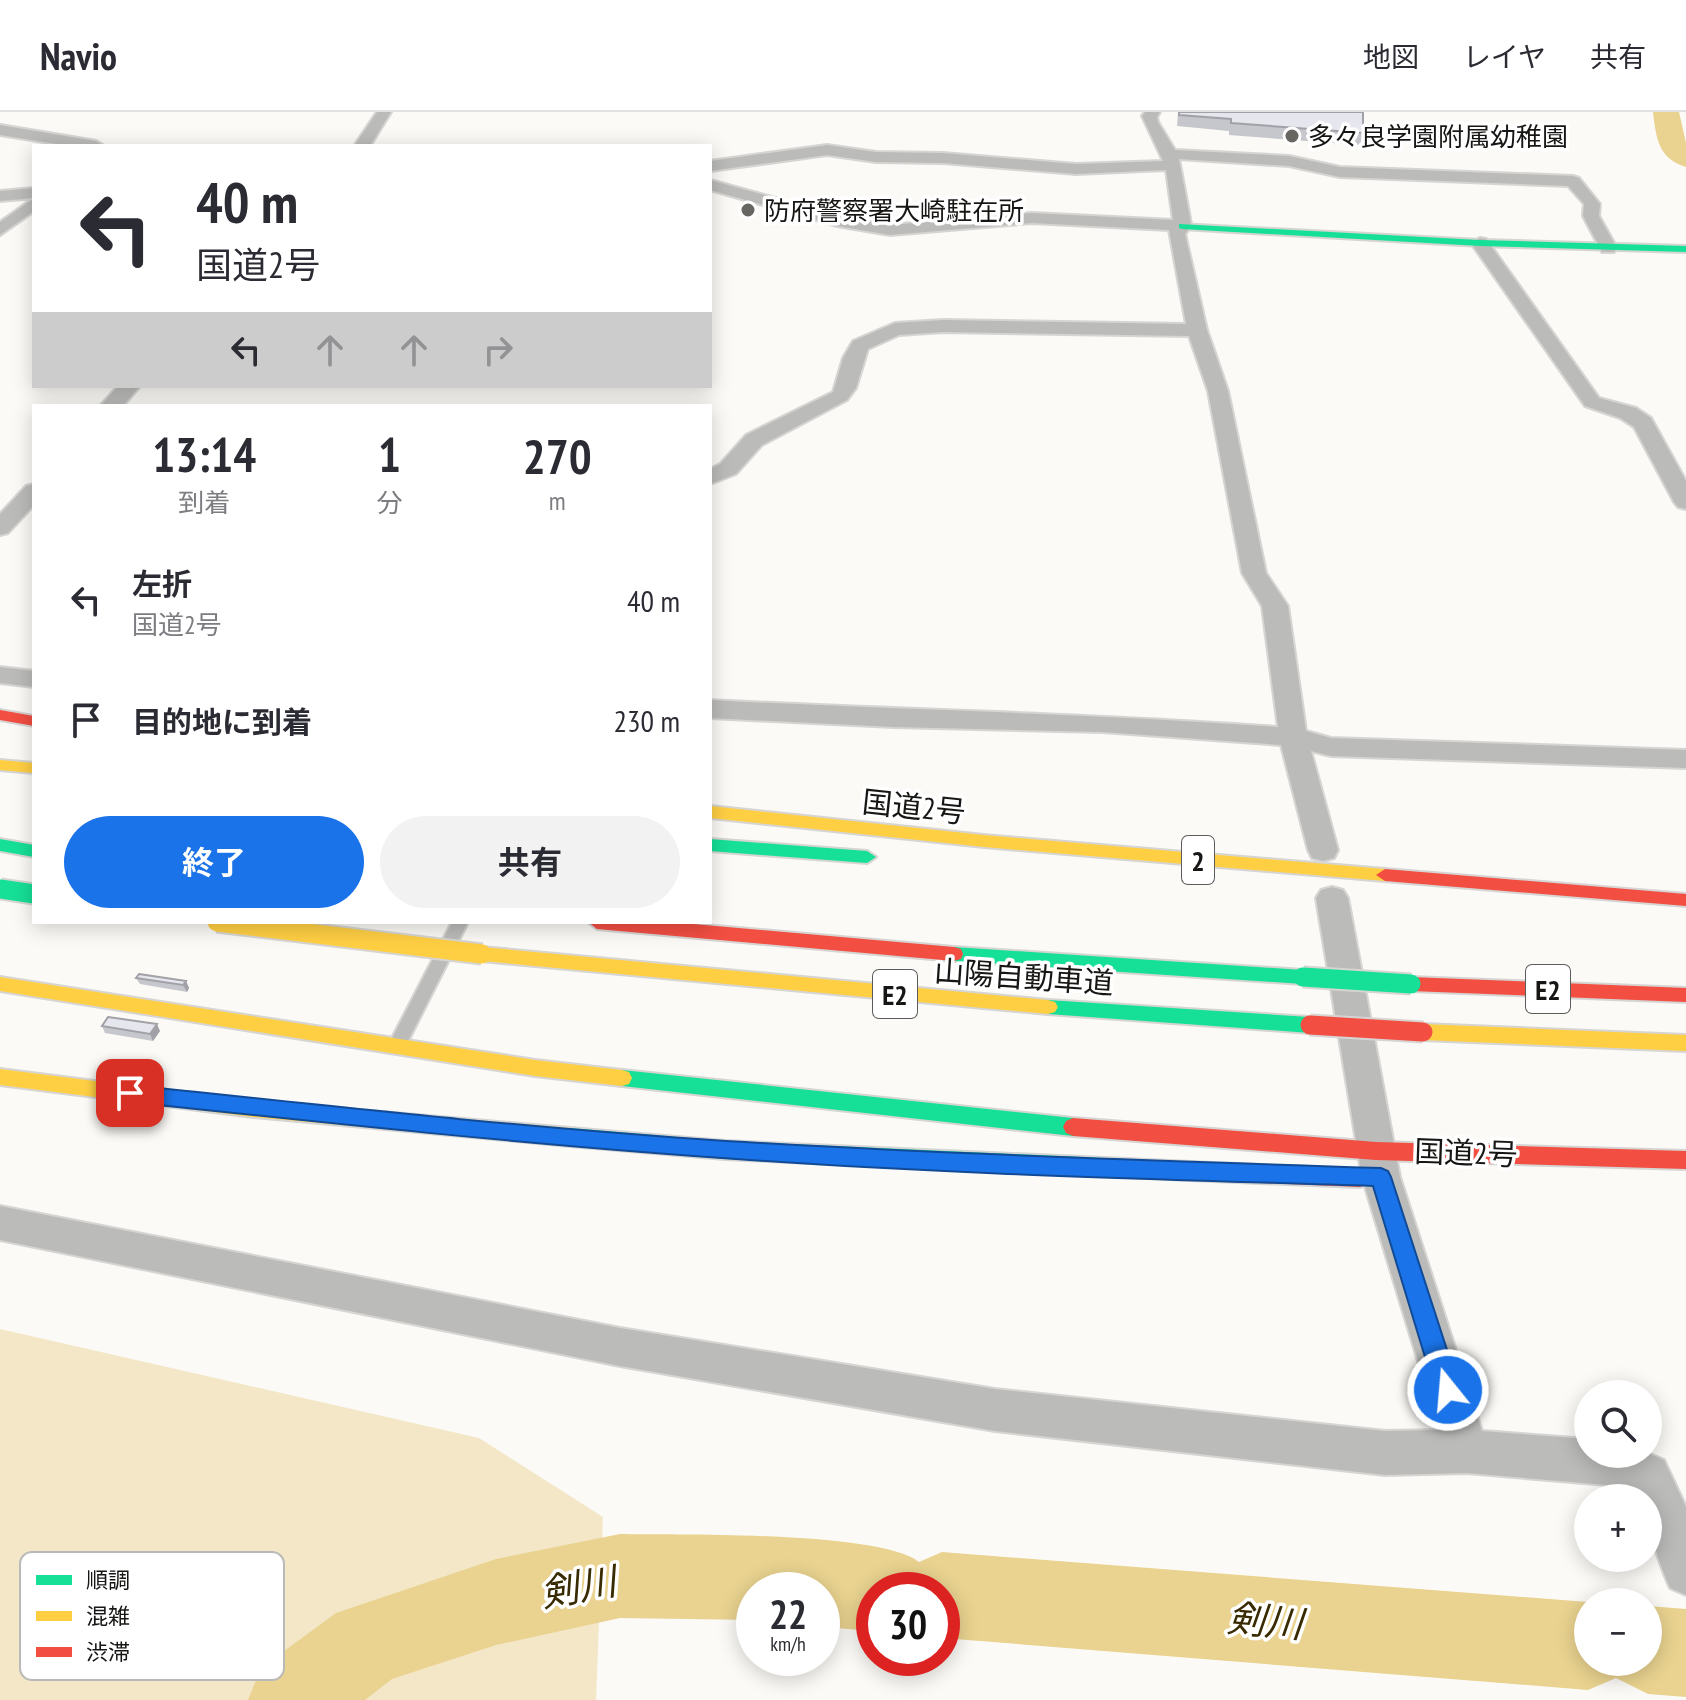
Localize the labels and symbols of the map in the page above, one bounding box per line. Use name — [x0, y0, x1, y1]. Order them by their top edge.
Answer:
place label: 多々良学園附属幼稚園 — [1308, 120, 1568, 153]
marker: 多々良学園附属幼稚園 — [1283, 127, 1301, 145]
place label: 防府警察署大崎駐在所 — [764, 194, 1024, 227]
marker: 防府警察署大崎駐在所 — [739, 201, 757, 219]
street label: 国道2号 — [860, 781, 968, 831]
road number: 2 — [1182, 836, 1214, 884]
street label: 山陽自動車道 — [933, 950, 1115, 1002]
road number: E2 — [1526, 965, 1570, 1013]
road number: E2 — [873, 970, 917, 1018]
pin — [96, 1059, 164, 1127]
street label: 国道2号 — [1414, 1131, 1518, 1173]
position arrow — [1406, 1348, 1490, 1432]
legend — [20, 1552, 284, 1680]
water label: 剣川 — [536, 1555, 624, 1617]
text: 順調 — [86, 1566, 130, 1594]
speed limit sign: 30 — [856, 1572, 960, 1676]
water label: 剣川 — [1225, 1592, 1309, 1648]
text: 混雑 — [86, 1602, 130, 1630]
text: 渋滞 — [86, 1638, 130, 1666]

